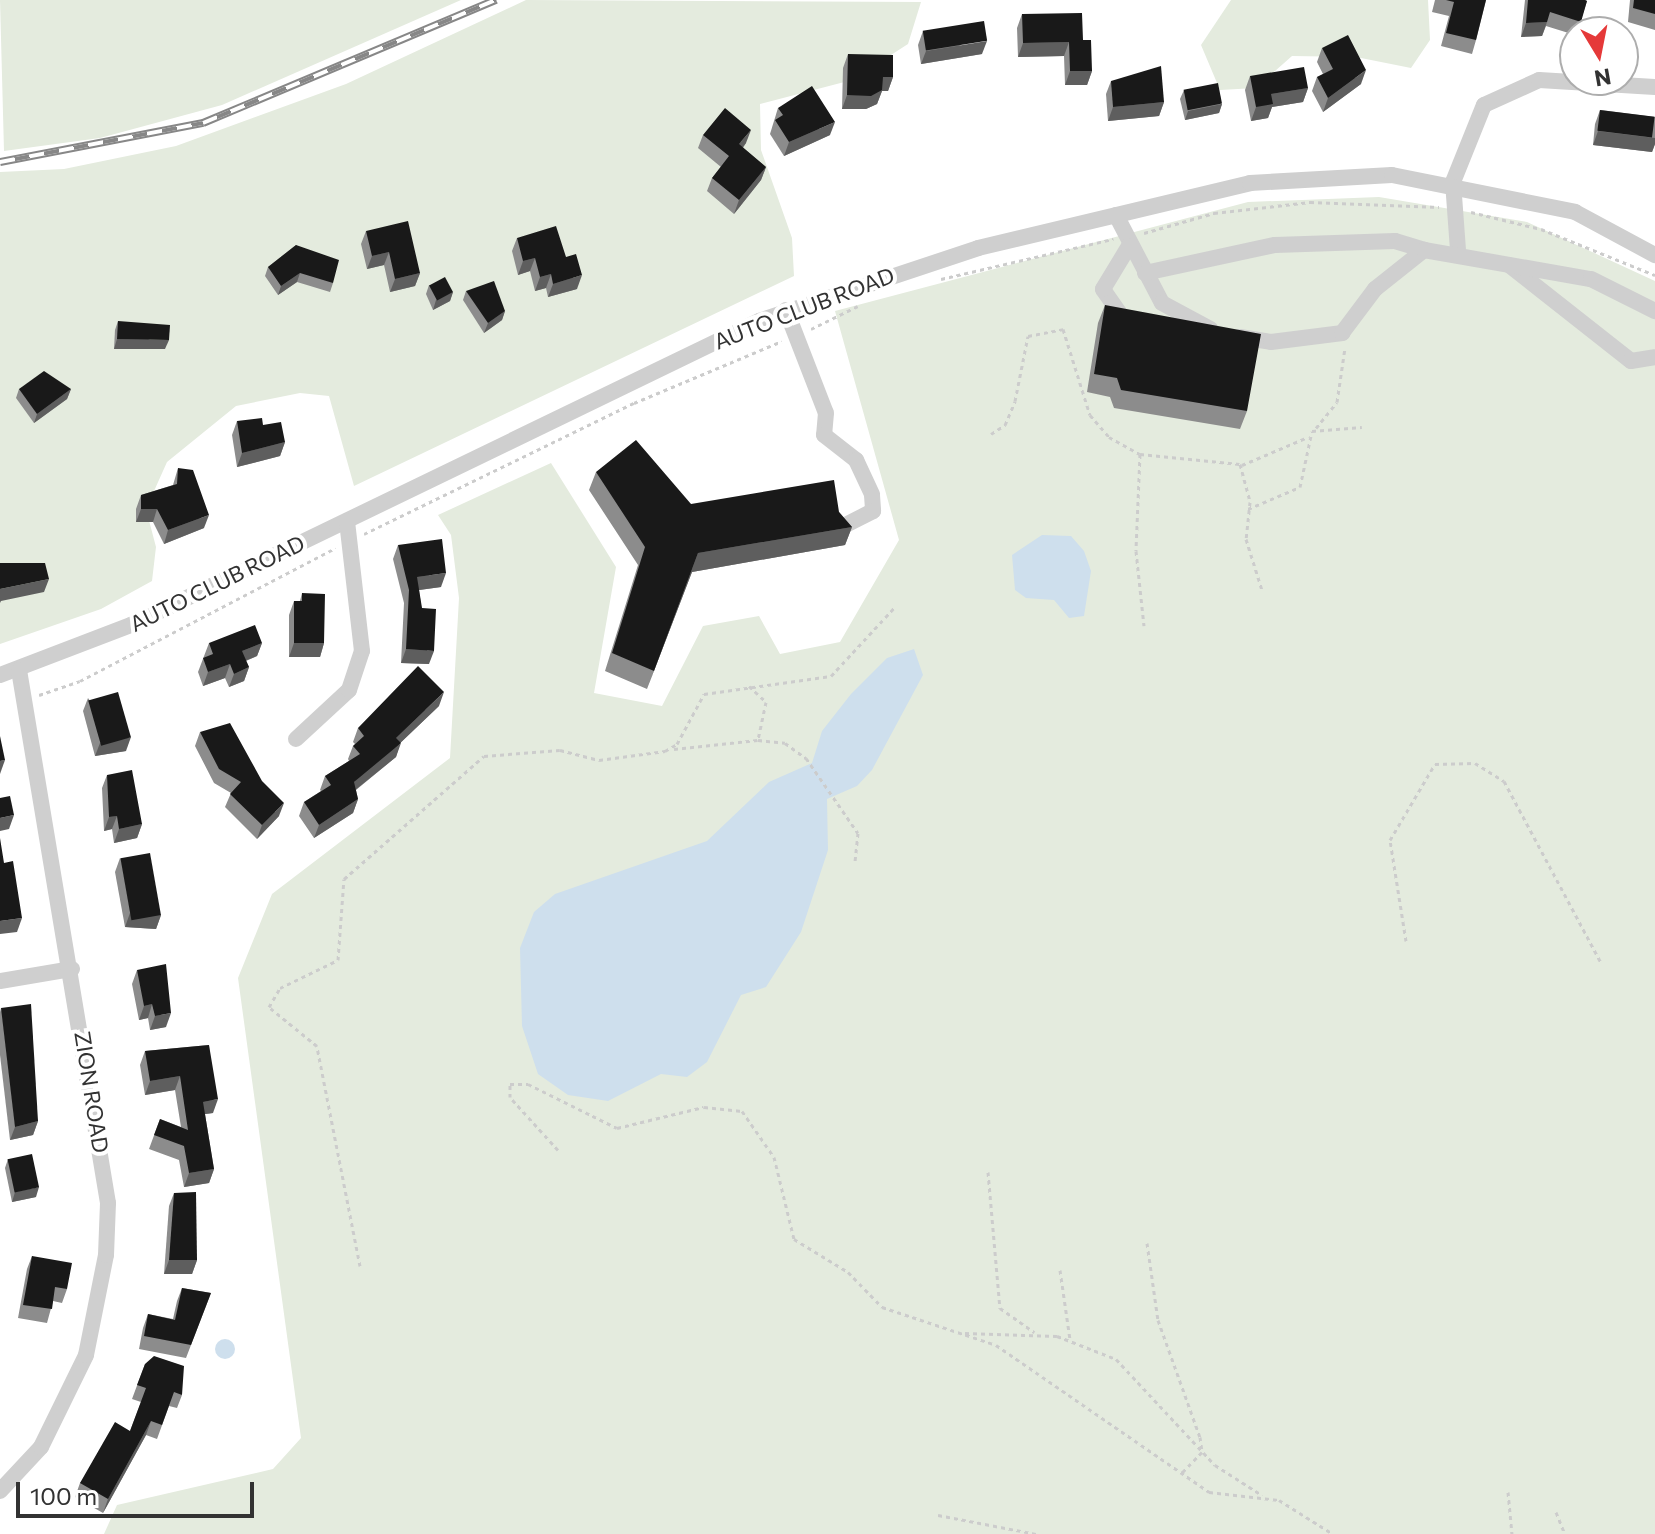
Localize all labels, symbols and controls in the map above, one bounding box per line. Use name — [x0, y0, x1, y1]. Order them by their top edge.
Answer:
north arrow — [1559, 16, 1639, 96]
text: N — [1592, 63, 1613, 93]
street label: AUTO CLUB ROAD — [710, 261, 898, 355]
street label: AUTO CLUB ROAD — [125, 529, 309, 637]
street label: ZION ROAD — [69, 1029, 115, 1155]
scale bar — [20, 1466, 258, 1516]
text: 100 m — [30, 1481, 97, 1510]

